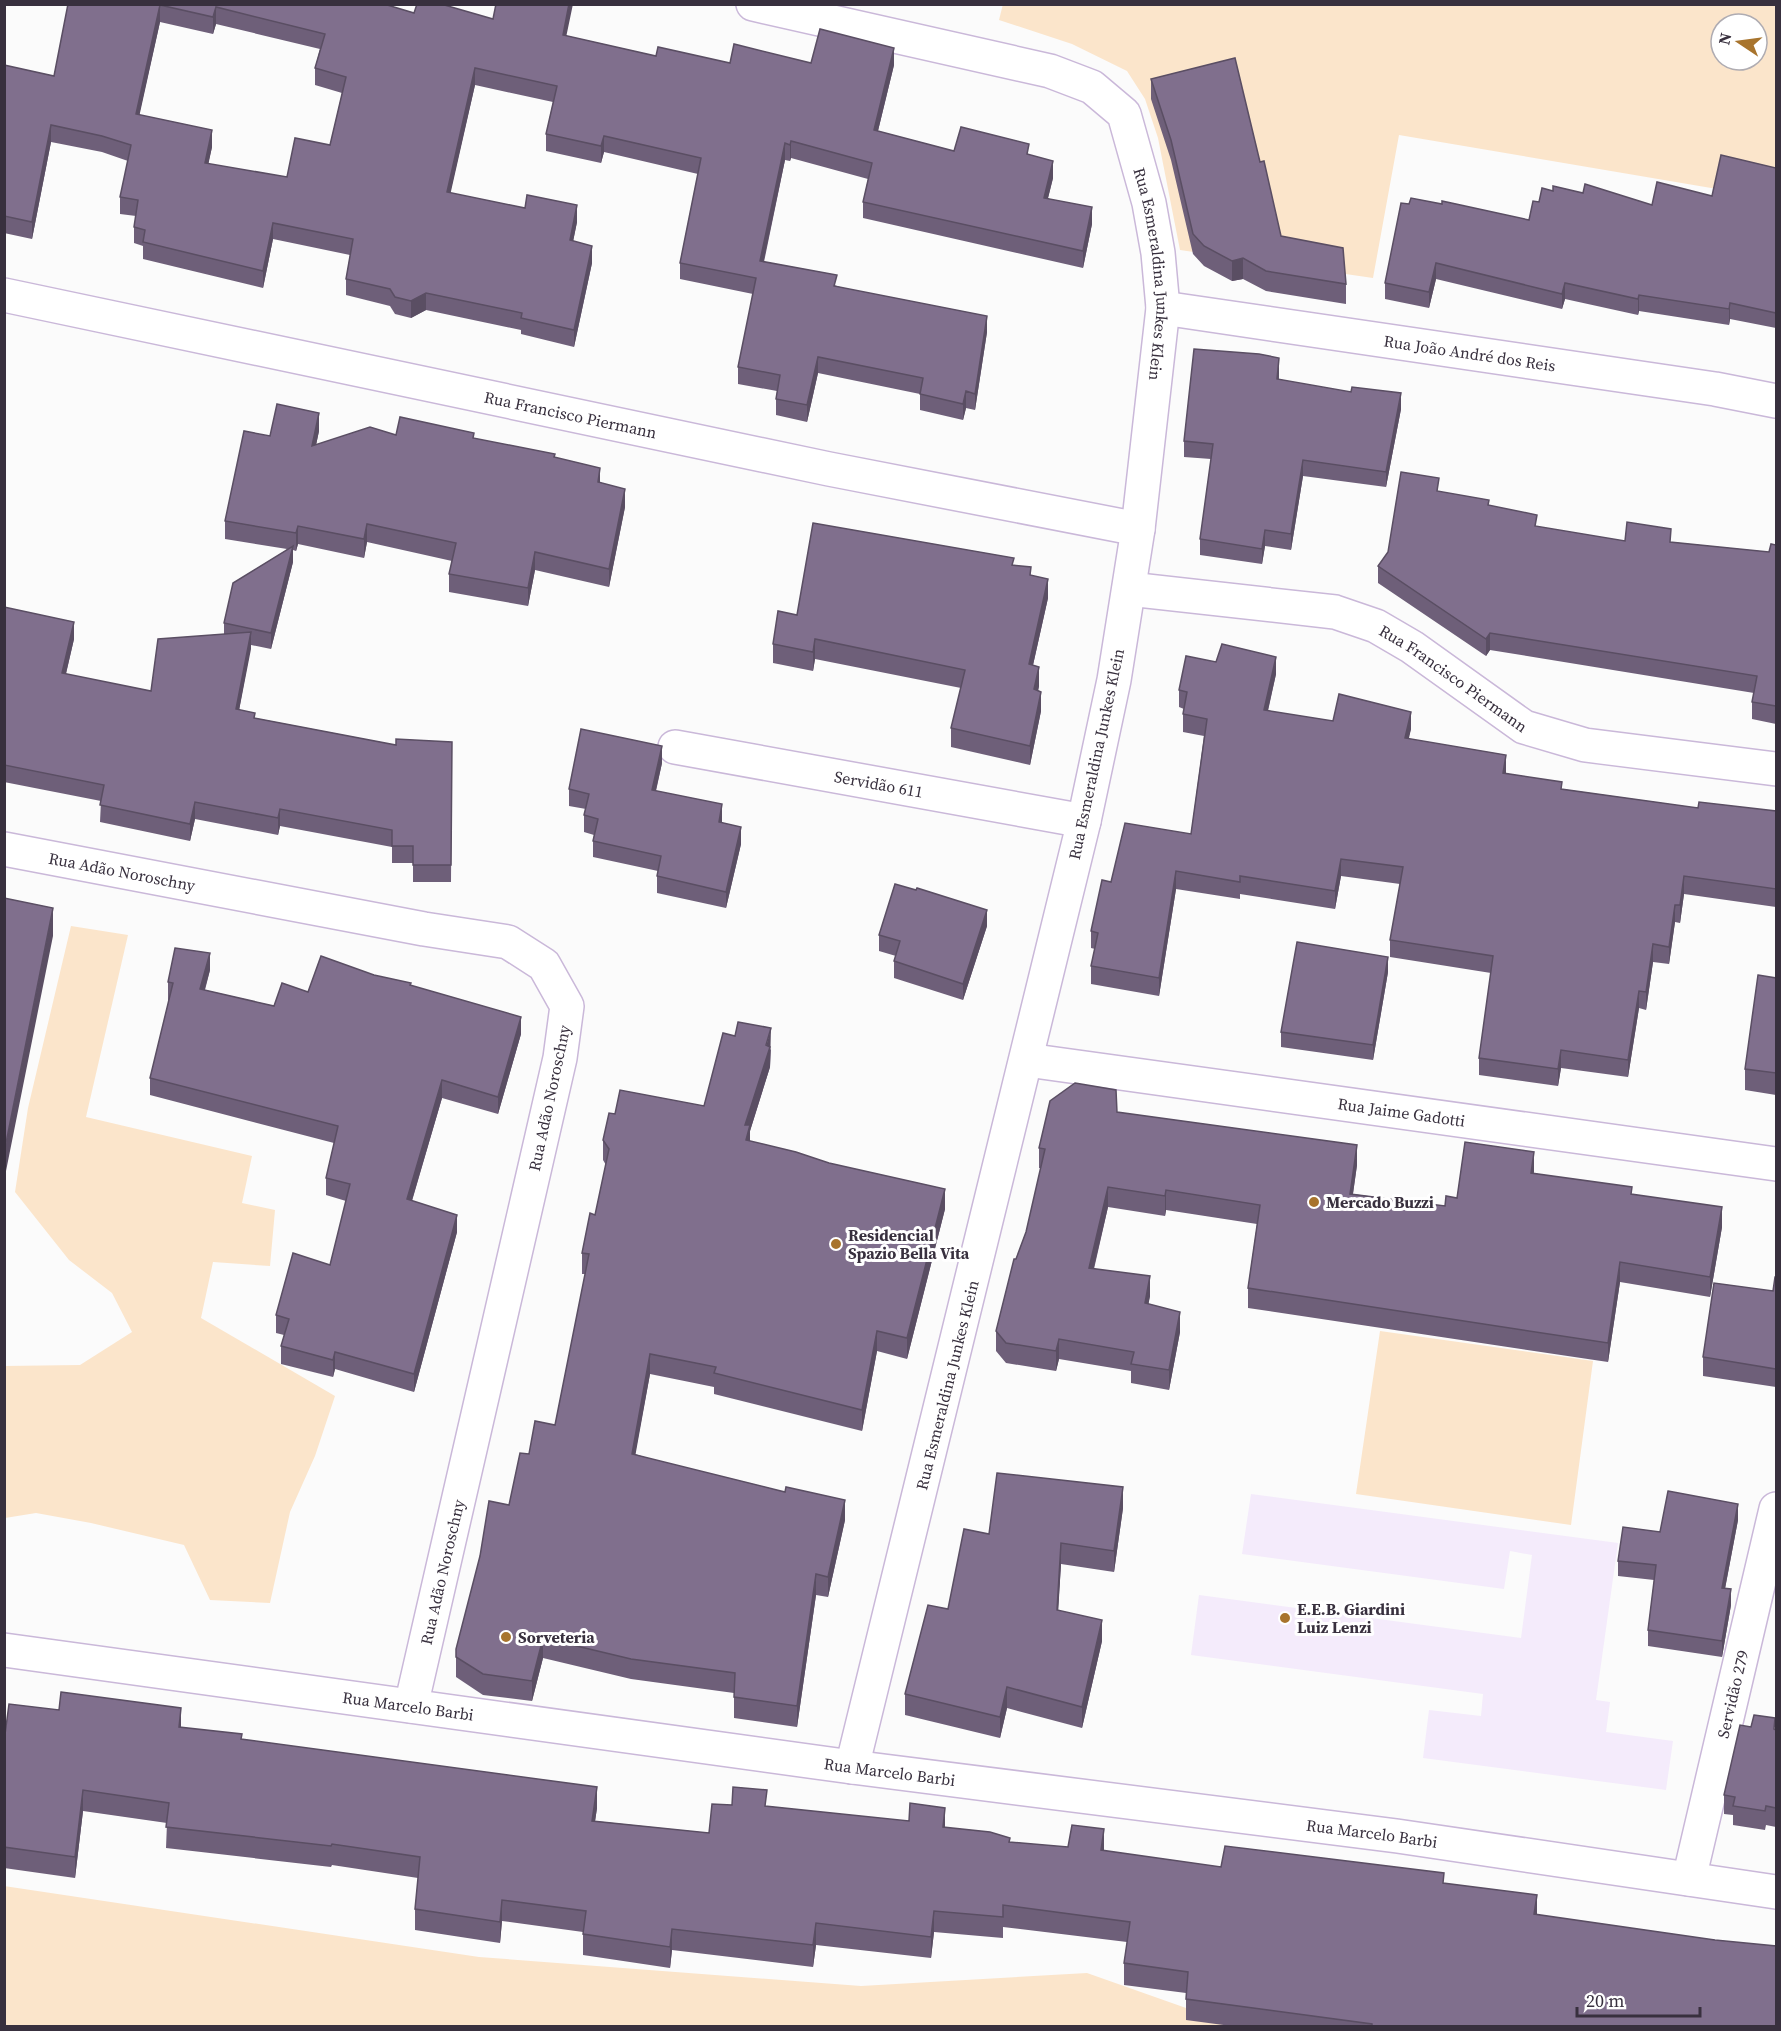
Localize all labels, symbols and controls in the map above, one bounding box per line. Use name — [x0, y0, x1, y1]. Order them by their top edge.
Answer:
north arrow — [1709, 12, 1769, 72]
text: N — [1712, 30, 1736, 47]
street label: Rua Esmeraldina Junkes Klein — [1129, 165, 1174, 382]
street label: Rua João André dos Reis — [1382, 330, 1557, 376]
street label: Rua Francisco Piermann — [482, 386, 659, 443]
street label: Rua Francisco Piermann — [1375, 619, 1532, 737]
street label: Rua Esmeraldina Junkes Klein — [1063, 646, 1129, 862]
street label: Servidão 611 — [833, 765, 925, 803]
street label: Rua Adão Noroschny — [47, 847, 198, 896]
street label: Rua Adão Noroschny — [523, 1022, 575, 1173]
street label: Rua Jaime Gadotti — [1336, 1092, 1467, 1132]
place label: Mercado Buzzi — [1326, 1191, 1434, 1213]
marker: Mercado Buzzi — [1307, 1195, 1321, 1209]
place label: Residencial Spazio Bella Vita — [848, 1224, 970, 1264]
marker: Residencial Spazio Bella Vita — [829, 1237, 843, 1251]
street label: Rua Esmeraldina Junkes Klein — [910, 1278, 984, 1492]
street label: Rua Adão Noroschny — [415, 1496, 470, 1647]
place label: E.E.B. Giardini Luiz Lenzi — [1297, 1598, 1405, 1638]
marker: E.E.B. Giardini Luiz Lenzi — [1278, 1611, 1292, 1625]
place label: Sorveteria — [518, 1626, 595, 1648]
marker: Sorveteria — [499, 1630, 513, 1644]
street label: Servidão 279 — [1711, 1648, 1753, 1740]
street label: Rua Marcelo Barbi — [341, 1686, 475, 1726]
street label: Rua Marcelo Barbi — [823, 1752, 957, 1791]
street label: Rua Marcelo Barbi — [1305, 1814, 1439, 1853]
scale bar — [1577, 1980, 1700, 2018]
text: 20 m — [1586, 1988, 1624, 2013]

